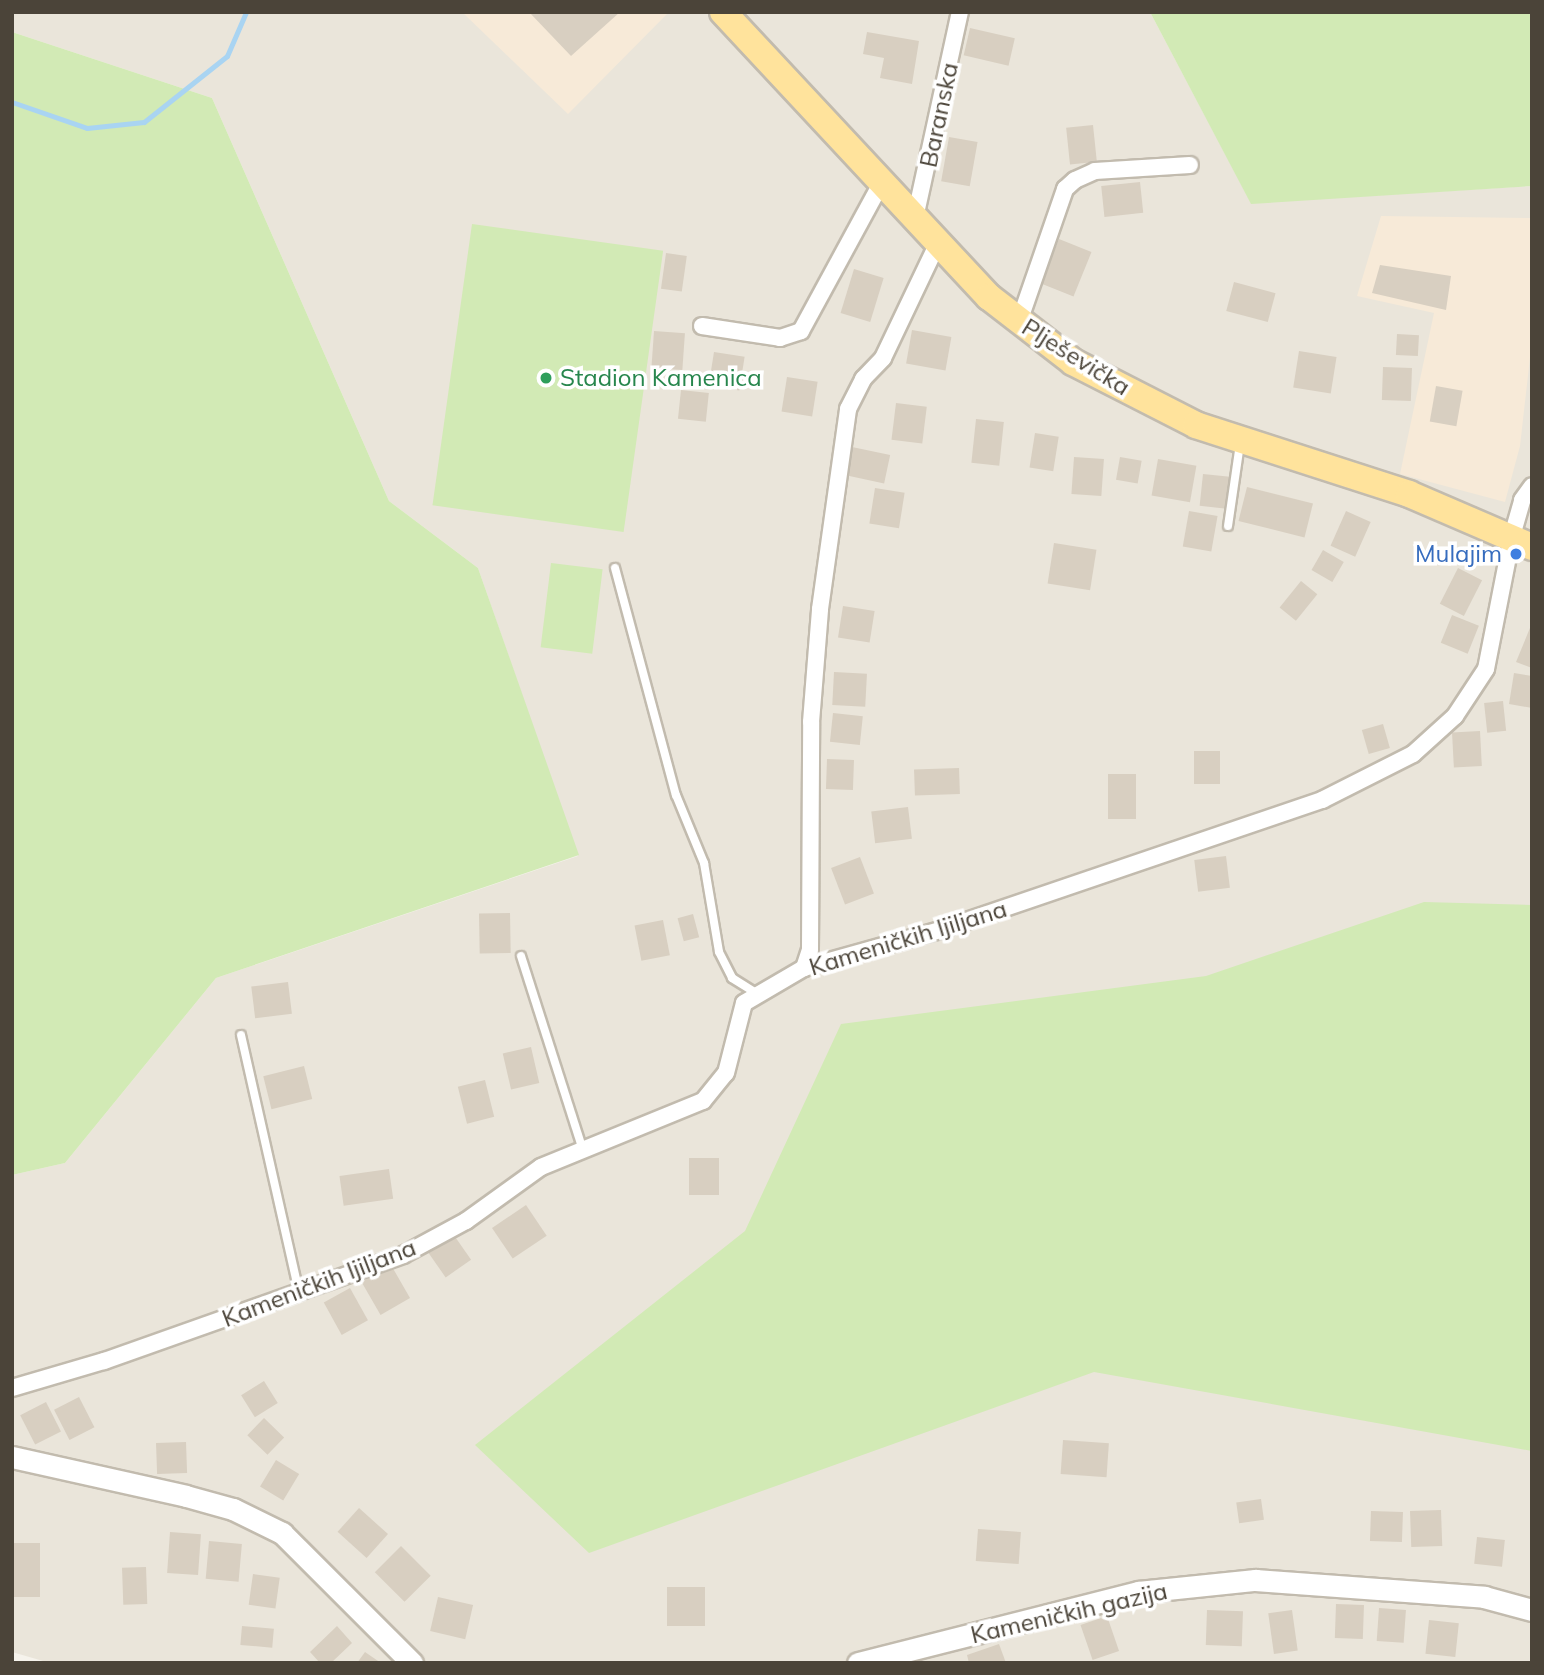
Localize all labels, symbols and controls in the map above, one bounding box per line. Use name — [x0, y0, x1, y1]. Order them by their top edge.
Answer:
street label: Baranska — [914, 60, 964, 170]
street label: Plješevička — [1017, 312, 1135, 402]
place label: Stadion Kamenica — [560, 364, 762, 392]
marker: Stadion Kamenica — [538, 370, 554, 386]
place label: Mulajim — [1415, 540, 1502, 568]
marker: Mulajim — [1508, 546, 1524, 562]
street label: Kameničkih ljiljana — [806, 894, 1010, 982]
street label: Kameničkih ljiljana — [218, 1233, 420, 1333]
street label: Kameničkih gazija — [968, 1576, 1170, 1650]

